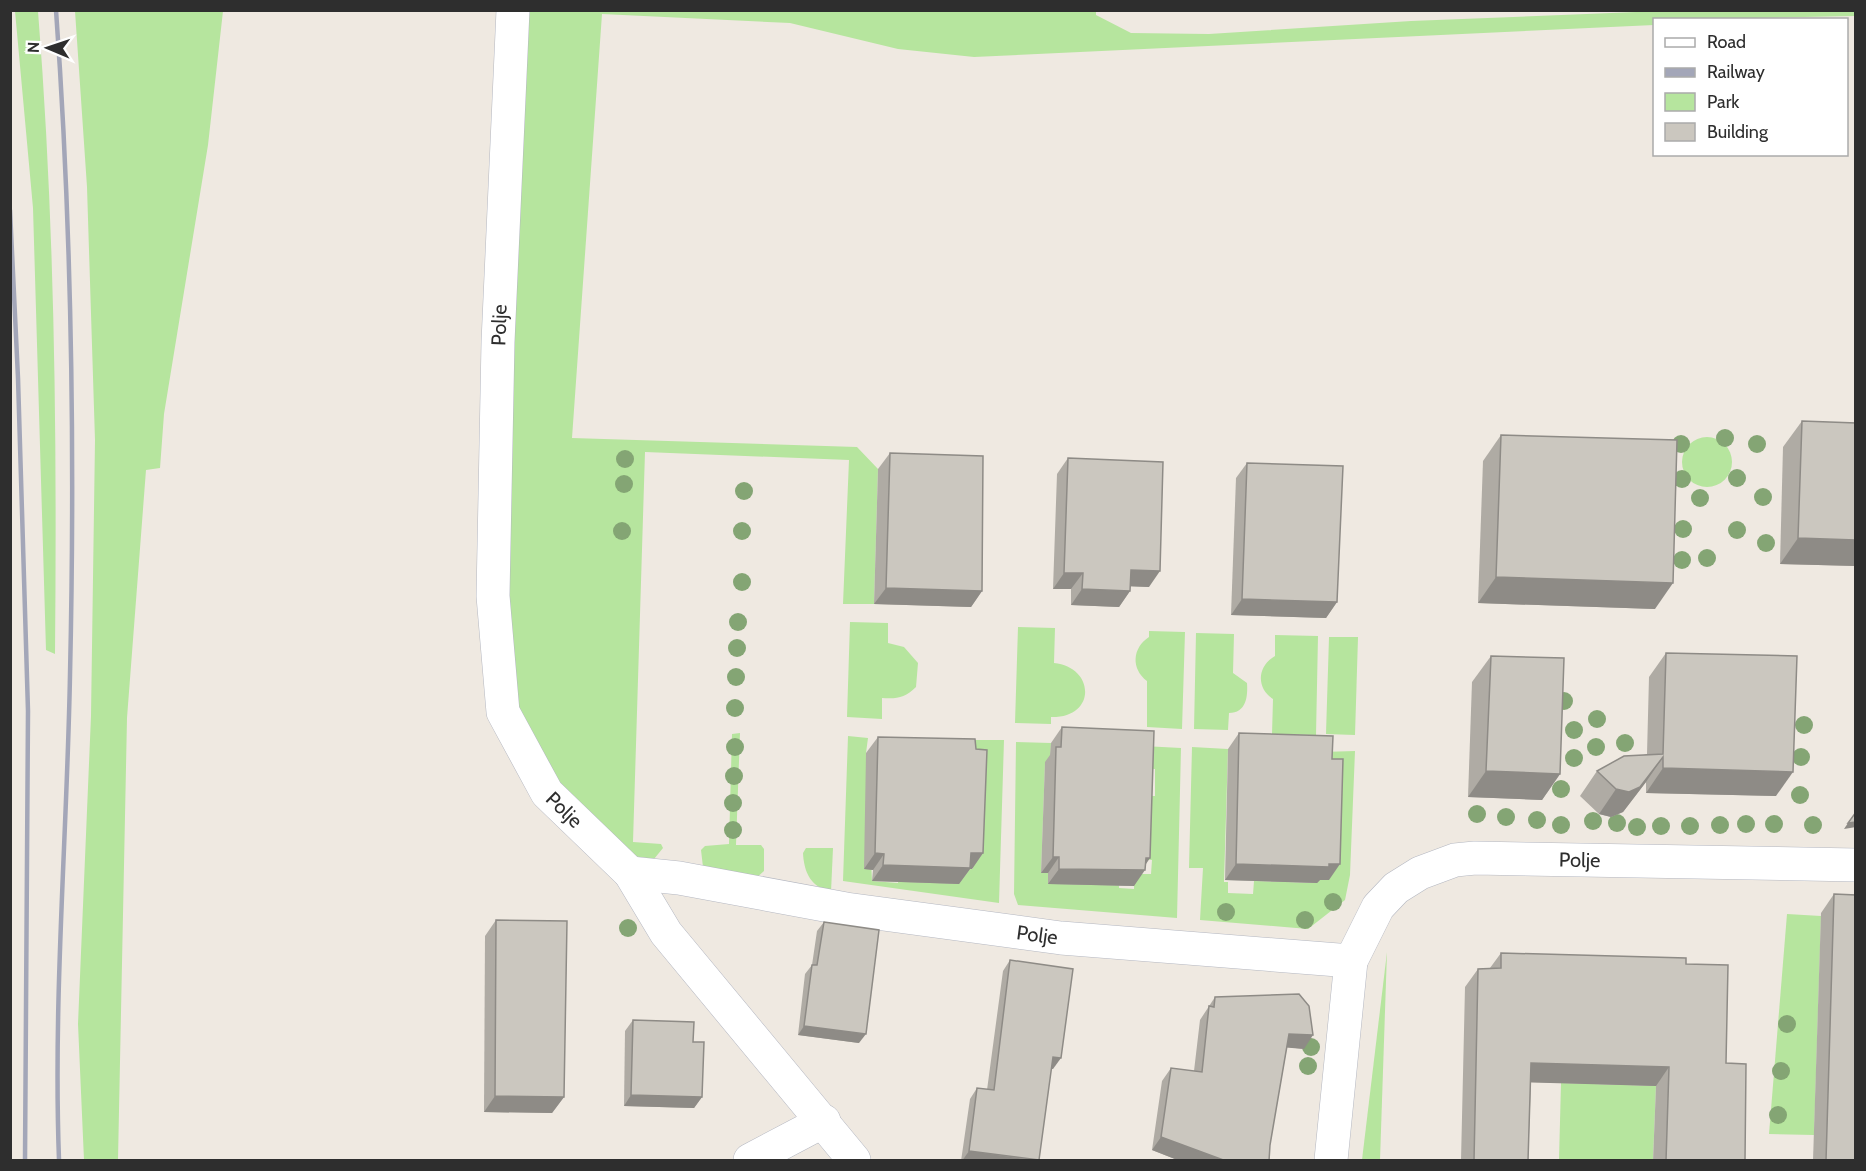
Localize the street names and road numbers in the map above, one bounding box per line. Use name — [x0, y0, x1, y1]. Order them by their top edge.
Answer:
street label: Polje — [486, 304, 512, 346]
street label: Polje — [541, 787, 588, 833]
street label: Polje — [1559, 848, 1601, 872]
street label: Polje — [1015, 920, 1059, 949]

